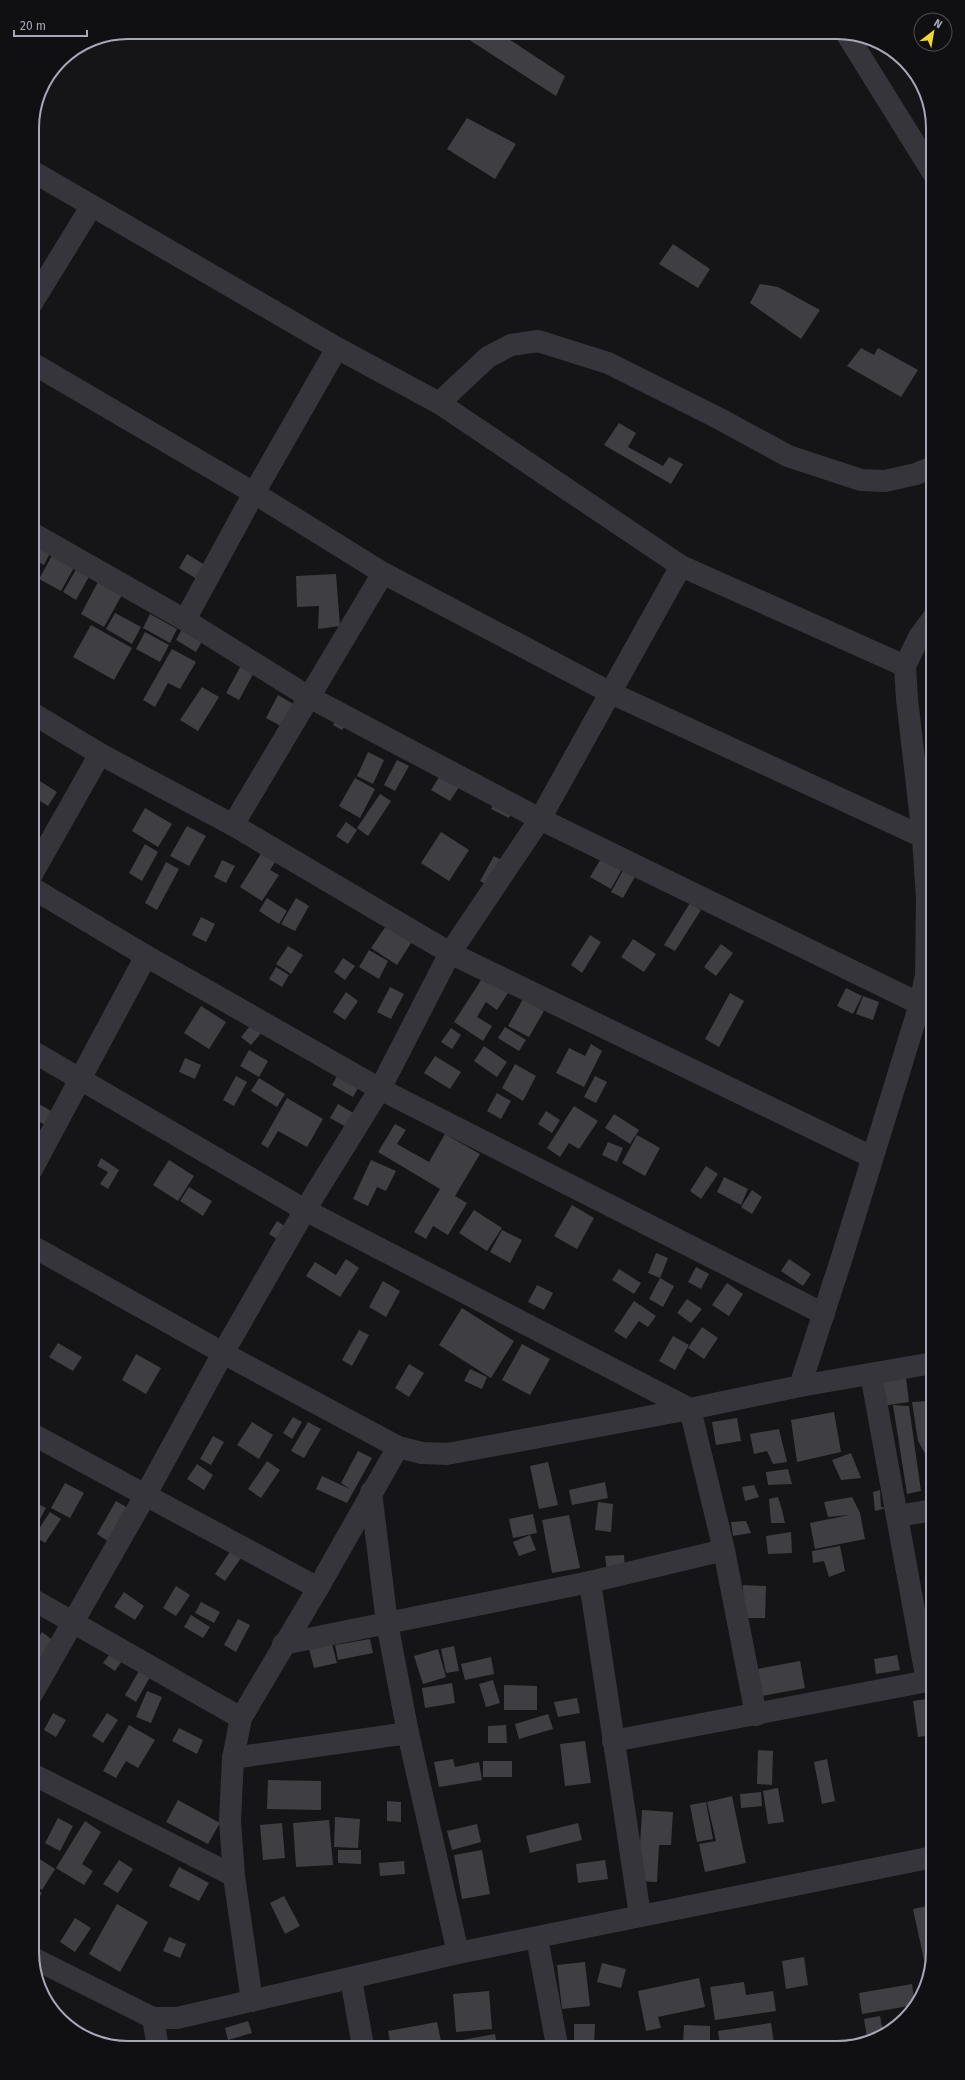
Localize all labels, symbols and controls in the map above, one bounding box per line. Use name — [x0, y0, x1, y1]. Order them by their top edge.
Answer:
scale bar — [14, 12, 87, 38]
north arrow — [913, 12, 953, 52]
text: N — [931, 16, 944, 31]
text: 20 m — [20, 19, 46, 33]

